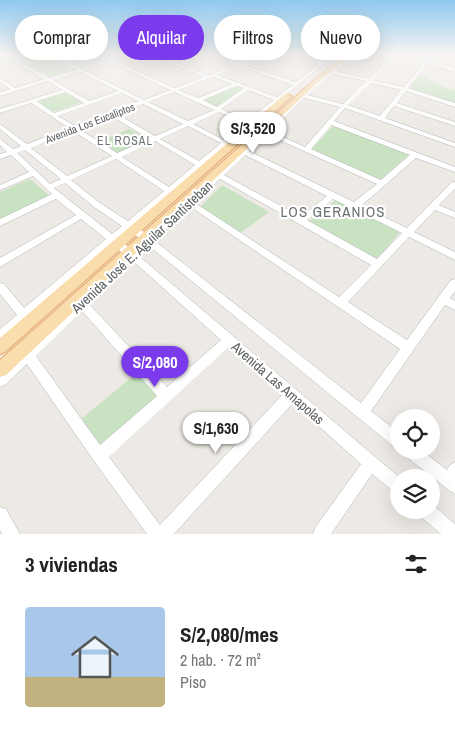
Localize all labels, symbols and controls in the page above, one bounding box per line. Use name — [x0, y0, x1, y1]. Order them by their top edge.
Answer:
chip: Comprar — [15, 15, 108, 60]
chip: Alquilar — [118, 15, 204, 60]
chip: Filtros — [214, 15, 291, 60]
chip: Nuevo — [301, 15, 380, 60]
street label: Avenida Los Eucaliptos — [42, 99, 137, 147]
pin: S/3,520 — [207, 112, 299, 154]
text: S/3,520 — [230, 117, 276, 139]
district label: EL ROSAL — [97, 133, 153, 149]
street label: Avenida José E. Aguilar Santisteban — [67, 177, 216, 318]
district label: LOS GERANIOS — [281, 201, 385, 222]
street label: Avenida Las Amapolas — [227, 337, 328, 428]
pin: S/2,080 — [109, 346, 201, 388]
text: S/2,080 — [132, 351, 178, 373]
map controls — [390, 409, 440, 519]
button: locate — [390, 409, 440, 459]
pin: S/1,630 — [170, 412, 262, 454]
text: S/1,630 — [193, 417, 239, 439]
button: layers — [390, 469, 440, 519]
text: 3 viviendas — [25, 550, 118, 579]
icon: filters — [402, 550, 430, 578]
text: S/2,080/mes — [180, 620, 279, 649]
icon: home — [65, 627, 125, 687]
text: 2 hab. · 72 m² — [180, 649, 261, 671]
text: Piso — [180, 671, 206, 693]

